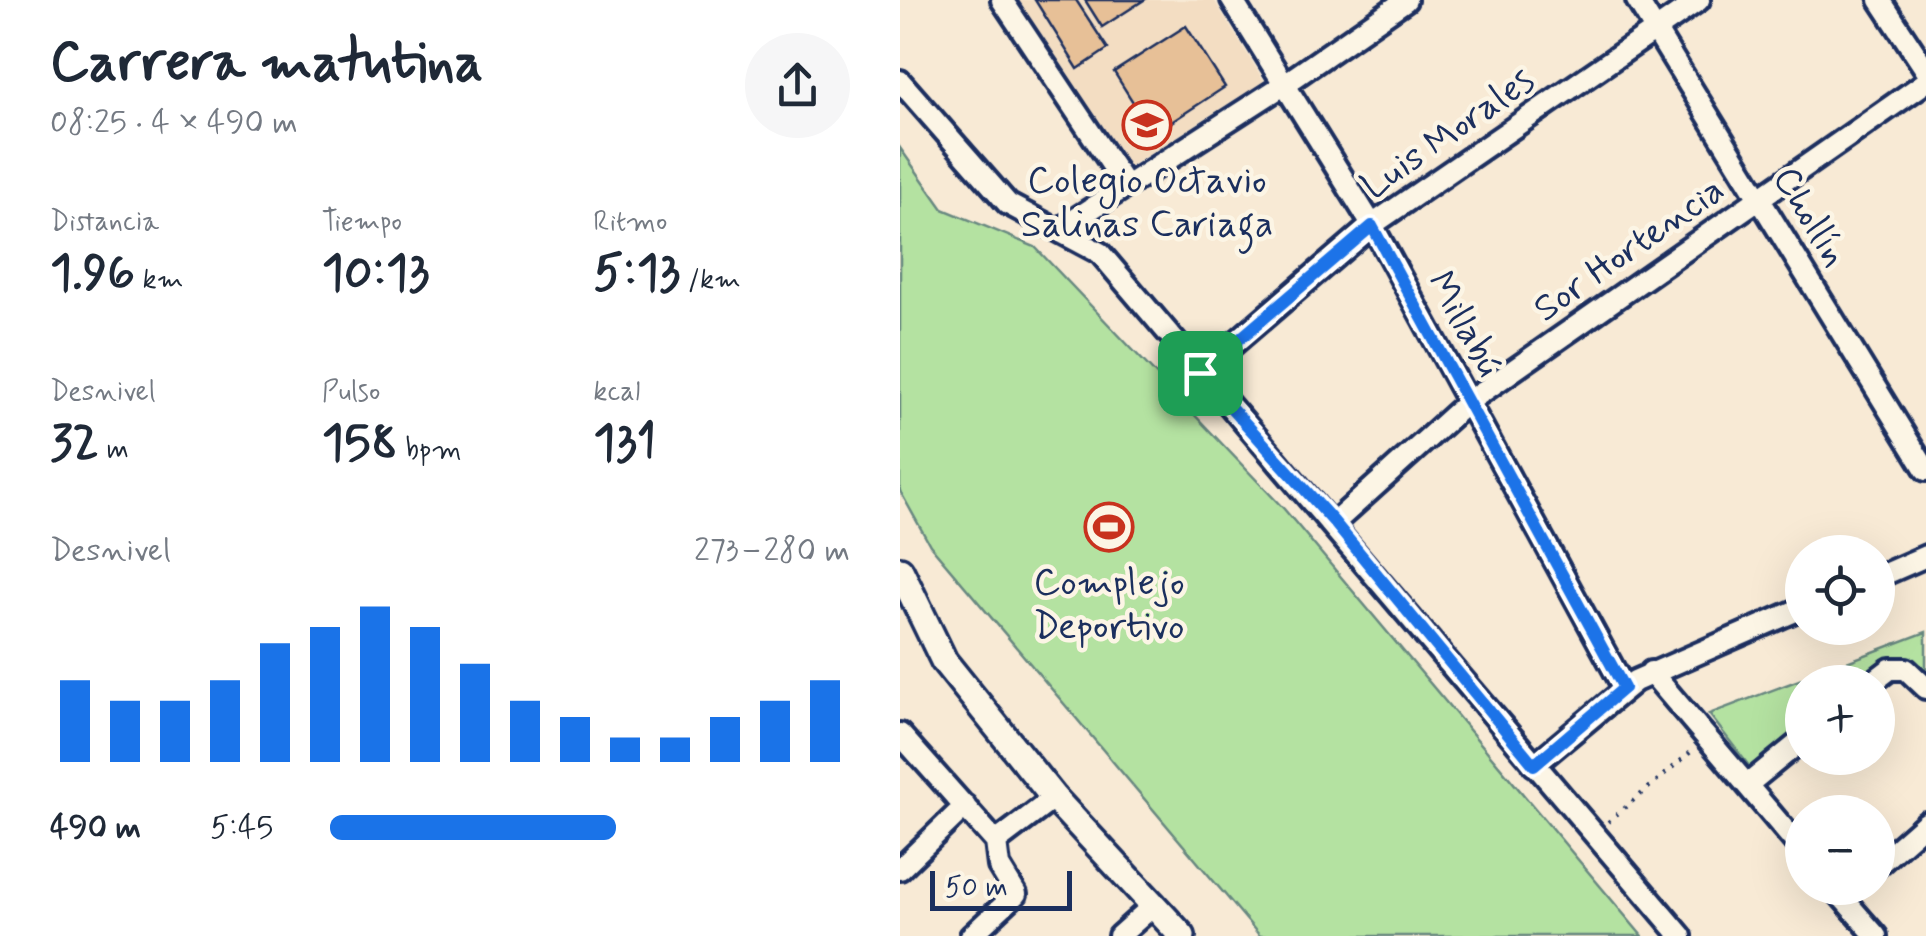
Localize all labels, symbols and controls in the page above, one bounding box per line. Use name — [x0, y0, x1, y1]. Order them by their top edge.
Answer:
text: Carrera matutina — [50, 28, 483, 100]
button: share — [745, 33, 850, 138]
street label: Luis Morales — [1352, 57, 1545, 212]
school or university icon: Colegio Octavio Salinas Cariaga — [1121, 99, 1173, 151]
text: 08:25 · 4 × 490 m — [50, 102, 298, 144]
place label: Colegio Octavio Salinas Cariaga — [1021, 157, 1273, 254]
street label: Chollín — [1761, 158, 1859, 276]
street label: Sor Hortencia — [1524, 166, 1735, 334]
text: Distancia — [50, 204, 159, 241]
text: Tiempo — [322, 204, 402, 241]
text: Ritmo — [593, 204, 667, 241]
text: 1.96 — [50, 241, 135, 307]
text: 10:13 — [322, 241, 429, 307]
text: 5:13 — [593, 241, 680, 307]
text: km — [135, 262, 183, 299]
text: /km — [680, 262, 741, 299]
street label: Millabú — [1415, 263, 1513, 386]
pin — [1158, 331, 1243, 416]
icon: arrive — [1173, 346, 1228, 401]
text: Desnivel — [50, 374, 156, 411]
text: Pulso — [322, 374, 380, 411]
text: kcal — [593, 374, 640, 411]
text: 32 — [50, 411, 99, 477]
text: 158 — [322, 411, 398, 477]
text: 131 — [593, 411, 656, 477]
text: m — [99, 432, 129, 469]
text: bpm — [398, 432, 462, 469]
sports icon: Complejo Deportivo — [1083, 501, 1135, 553]
text: Desnivel — [50, 530, 171, 572]
text: 273–280 m — [694, 530, 850, 572]
map controls — [1785, 535, 1895, 905]
button: locate — [1785, 535, 1895, 645]
place label: Complejo Deportivo — [1033, 559, 1185, 652]
button: + — [1785, 665, 1895, 775]
button: − — [1785, 795, 1895, 905]
text: 490 m — [50, 807, 141, 849]
text: 5:45 — [210, 807, 273, 849]
scale bar — [930, 866, 1072, 910]
text: 50 m — [945, 870, 1008, 907]

